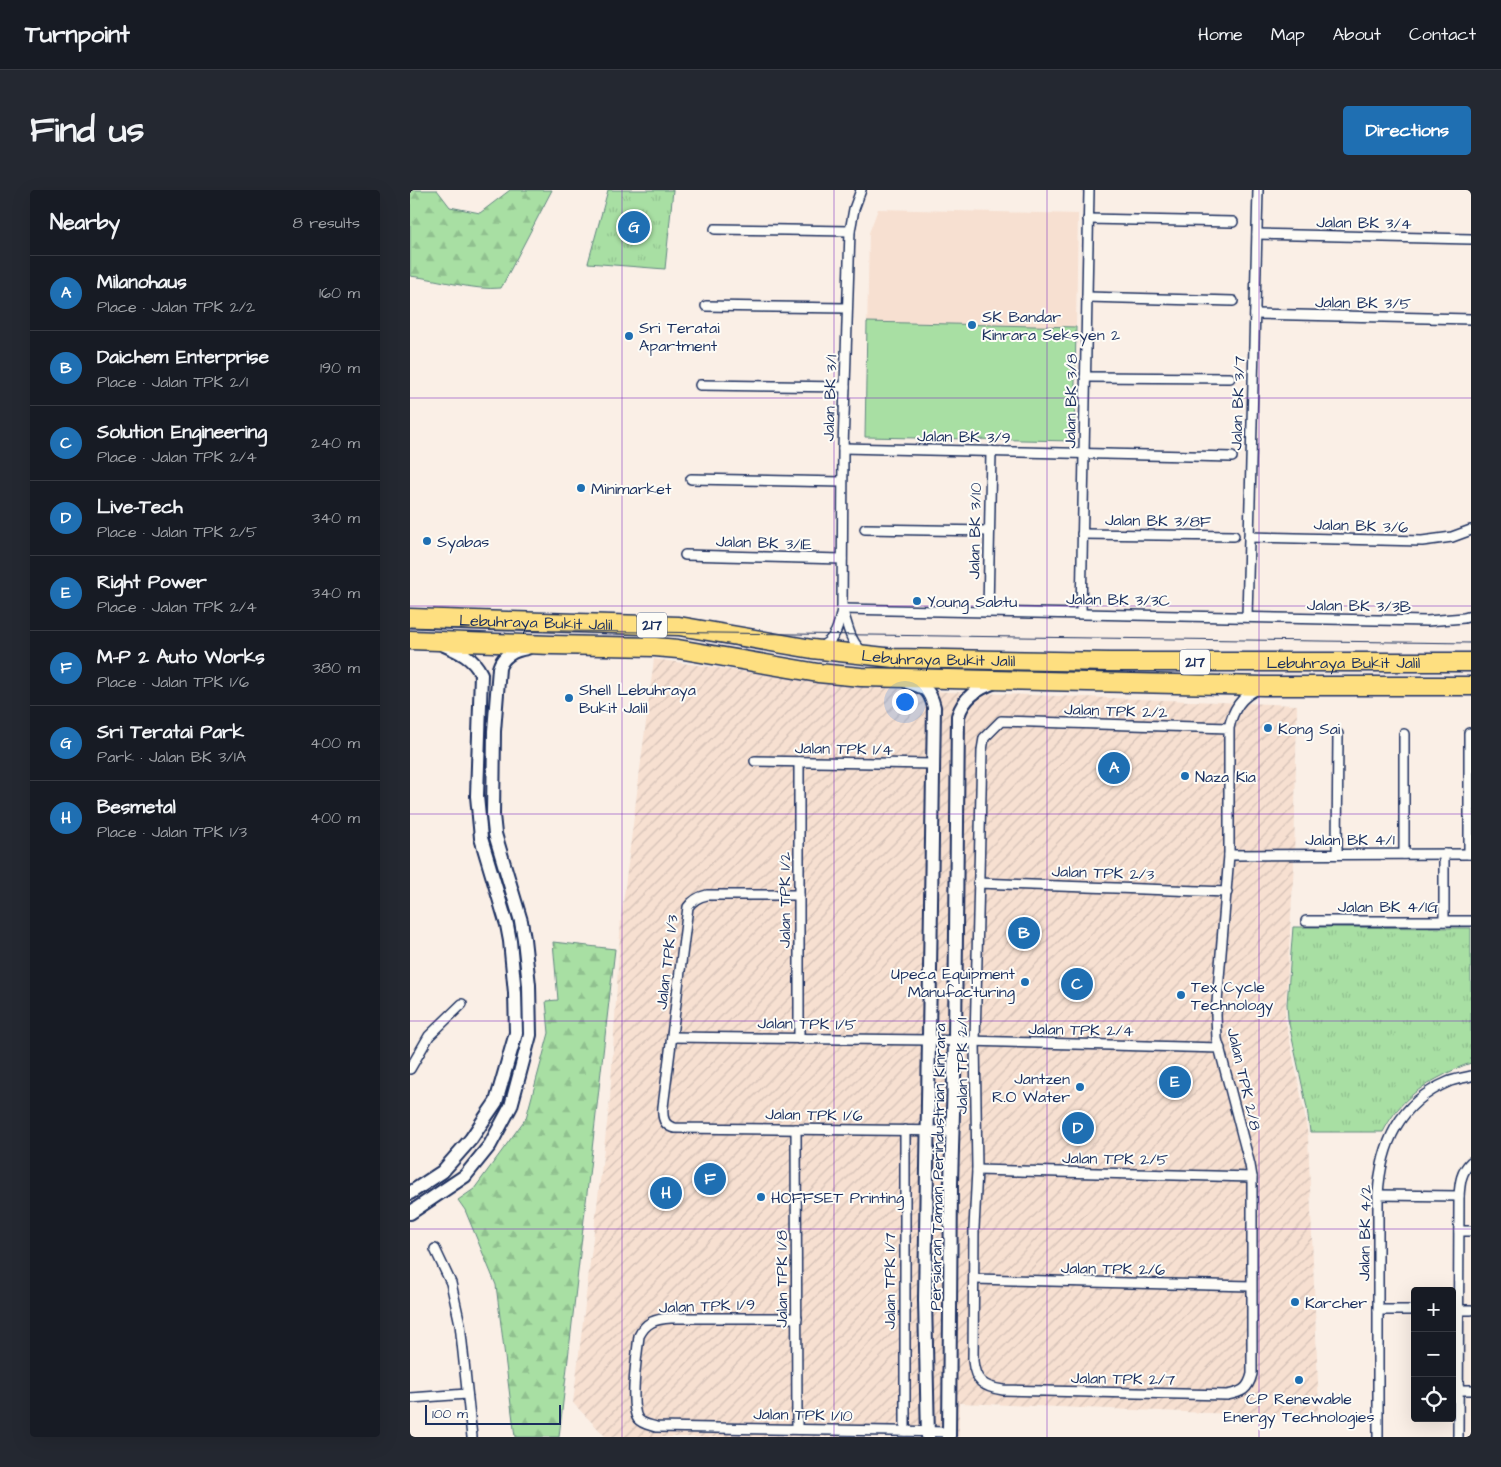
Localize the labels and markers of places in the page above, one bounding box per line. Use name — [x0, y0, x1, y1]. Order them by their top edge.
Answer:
pin: G — [618, 208, 650, 246]
place label: SK Bandar Kinrara Seksyen 2 — [982, 306, 1120, 347]
place label: Sri Teratai Apartment — [639, 317, 720, 357]
marker: SK Bandar Kinrara Seksyen 2 — [966, 319, 978, 331]
marker: Sri Teratai Apartment — [623, 330, 635, 342]
place label: Minimarket — [591, 478, 672, 500]
marker: Minimarket — [575, 482, 587, 494]
place label: Syabas — [437, 531, 489, 554]
marker: Syabas — [421, 535, 433, 547]
place label: Young Sabtu — [927, 591, 1017, 614]
marker: Young Sabtu — [911, 595, 923, 607]
place label: Shell Lebuhraya Bukit Jalil — [579, 679, 696, 719]
marker: Shell Lebuhraya Bukit Jalil — [563, 692, 575, 704]
place label: Kong Sai — [1278, 718, 1341, 741]
marker: Kong Sai — [1262, 722, 1274, 734]
pin: A — [1098, 749, 1130, 787]
place label: Naza Kia — [1195, 766, 1256, 788]
marker: Naza Kia — [1179, 770, 1191, 782]
pin: B — [1008, 914, 1040, 952]
place label: Upeca Equipment Manufacturing — [891, 963, 1016, 1004]
pin: C — [1061, 965, 1093, 1003]
marker: Upeca Equipment Manufacturing — [1019, 976, 1031, 988]
place label: Tex Cycle Technology — [1191, 976, 1273, 1017]
marker: Tex Cycle Technology — [1175, 989, 1187, 1001]
pin: E — [1159, 1063, 1191, 1101]
place label: Jantzen R.O Water — [992, 1068, 1070, 1108]
marker: Jantzen R.O Water — [1074, 1081, 1086, 1093]
pin: D — [1062, 1109, 1094, 1147]
pin: F — [694, 1160, 726, 1198]
pin: H — [650, 1174, 682, 1212]
place label: HOFFSET Printing — [771, 1187, 904, 1210]
marker: HOFFSET Printing — [755, 1191, 767, 1203]
place label: Karcher — [1305, 1292, 1367, 1314]
marker: Karcher — [1289, 1296, 1301, 1308]
marker: CP Renewable Energy Technologies — [1293, 1374, 1305, 1386]
place label: CP Renewable Energy Technologies — [1224, 1388, 1374, 1429]

